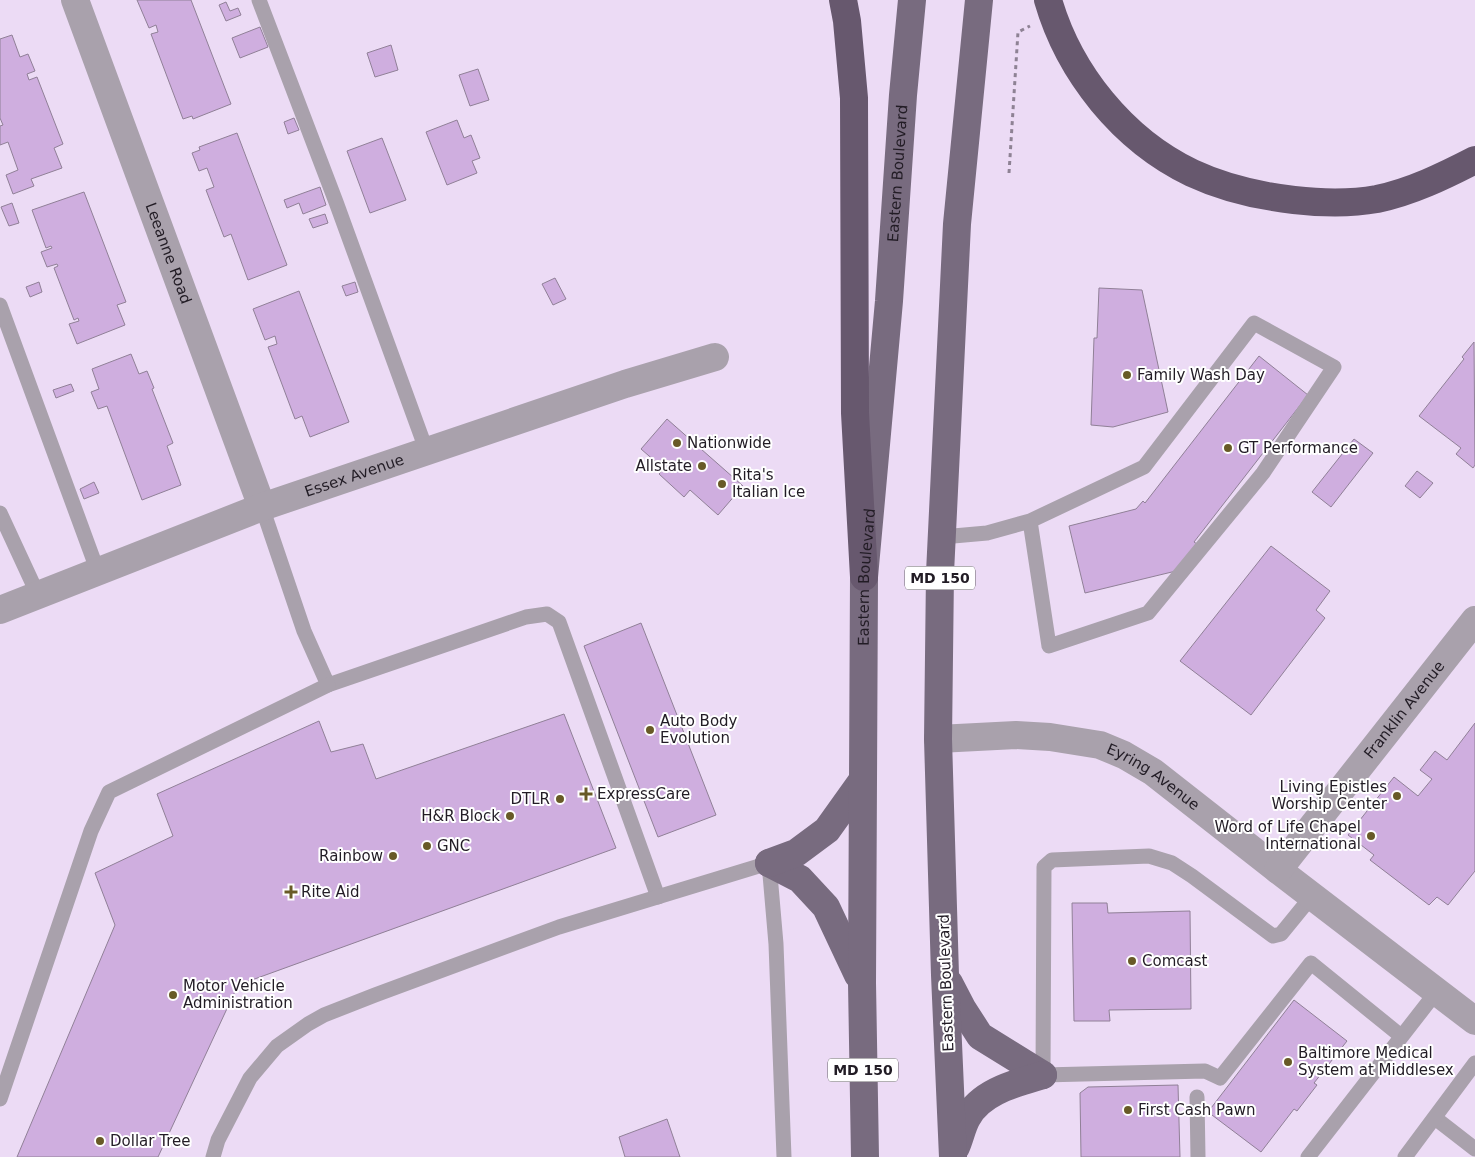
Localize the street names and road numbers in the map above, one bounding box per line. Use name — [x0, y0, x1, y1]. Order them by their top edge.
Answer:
street label: Eastern Boulevard — [884, 104, 911, 243]
street label: Leeanne Road — [142, 200, 195, 306]
street label: Essex Avenue — [302, 451, 406, 501]
street label: Eastern Boulevard — [855, 508, 879, 646]
road number: MD 150 — [905, 566, 975, 590]
street label: Franklin Avenue — [1360, 657, 1448, 762]
street label: Eyring Avenue — [1104, 740, 1203, 814]
street label: Eastern Boulevard — [935, 914, 957, 1052]
road number: MD 150 — [828, 1058, 898, 1082]

